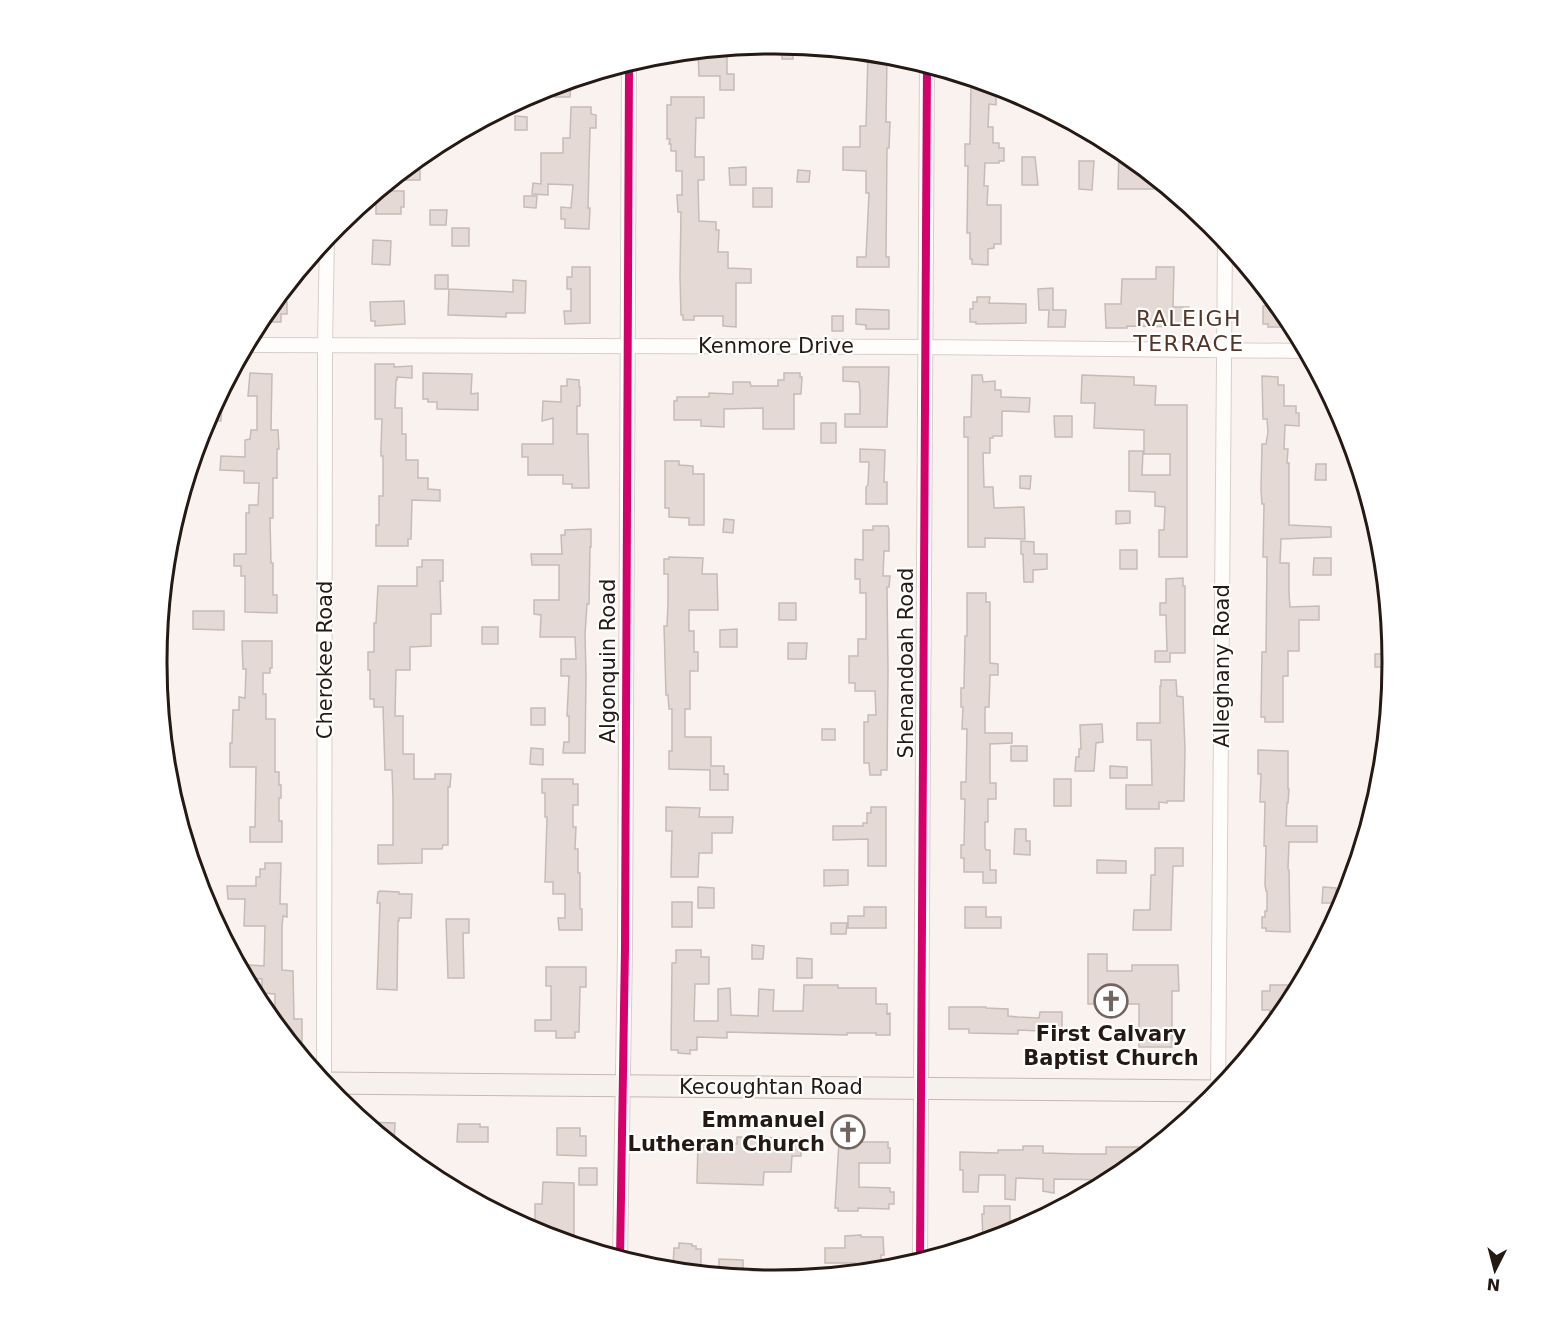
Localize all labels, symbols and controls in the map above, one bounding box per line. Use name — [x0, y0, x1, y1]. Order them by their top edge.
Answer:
district label: RALEIGH TERRACE — [1132, 306, 1245, 356]
street label: Kenmore Drive — [698, 334, 854, 358]
street label: Shenandoah Road — [894, 568, 918, 758]
street label: Algonquin Road — [596, 579, 620, 743]
street label: Cherokee Road — [313, 581, 337, 739]
street label: Alleghany Road — [1210, 584, 1234, 748]
church icon: First Calvary Baptist Church — [1093, 983, 1129, 1019]
place label: First Calvary Baptist Church — [1023, 1022, 1199, 1070]
street label: Kecoughtan Road — [679, 1075, 863, 1099]
place label: Emmanuel Lutheran Church — [628, 1108, 825, 1156]
church icon: Emmanuel Lutheran Church — [830, 1114, 866, 1150]
north arrow — [1465, 1240, 1525, 1300]
text: N — [1486, 1274, 1501, 1295]

